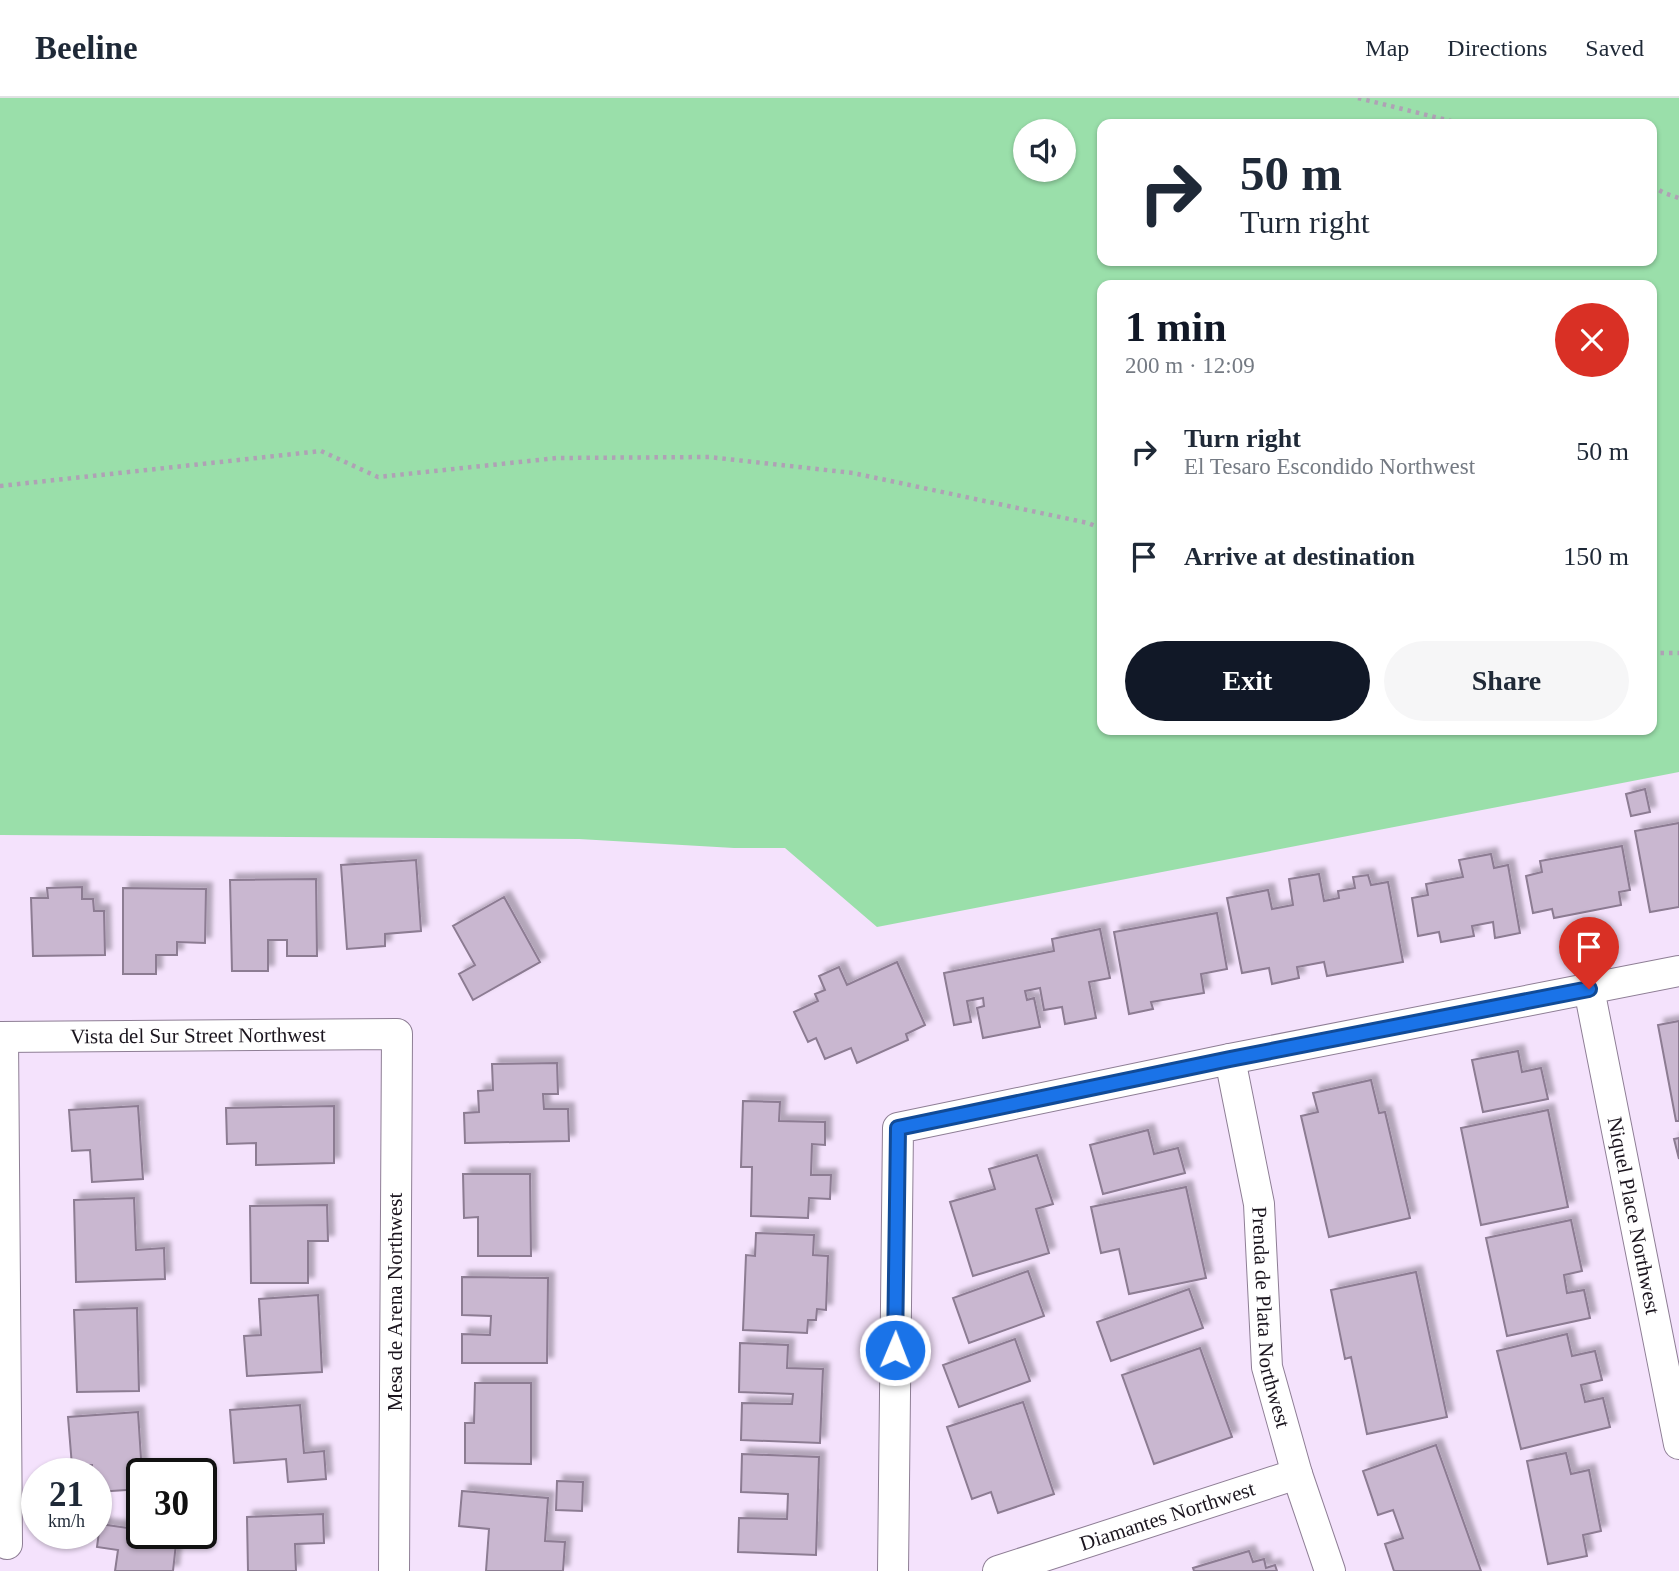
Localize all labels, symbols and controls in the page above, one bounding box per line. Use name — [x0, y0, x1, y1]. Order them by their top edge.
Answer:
text: Beeline — [35, 30, 138, 66]
text: Map — [1365, 35, 1409, 61]
text: Directions — [1447, 35, 1547, 61]
text: Saved — [1585, 35, 1644, 61]
map controls — [1013, 119, 1076, 182]
button: sound — [1013, 119, 1076, 182]
text: 50 m — [1240, 146, 1342, 201]
icon: right — [1125, 147, 1216, 238]
text: Turn right — [1240, 204, 1370, 240]
button: close — [1555, 303, 1629, 377]
text: 1 min — [1125, 304, 1227, 350]
text: 200 m · 12:09 — [1125, 353, 1255, 378]
text: Turn right — [1184, 424, 1301, 453]
icon: right — [1125, 433, 1163, 471]
text: 50 m — [1576, 437, 1629, 466]
text: El Tesaro Escondido Northwest — [1184, 454, 1475, 479]
icon: arrive — [1125, 538, 1163, 576]
text: Arrive at destination — [1184, 542, 1415, 571]
text: 150 m — [1563, 542, 1629, 571]
button: Exit — [1125, 641, 1370, 721]
button: Share — [1384, 641, 1629, 721]
pin — [1559, 917, 1619, 989]
icon: arrive — [1570, 928, 1608, 966]
street label: Vista del Sur Street Northwest — [70, 1023, 326, 1048]
street label: Niquel Place Northwest — [1603, 1115, 1665, 1317]
street label: Mesa de Arena Northwest — [383, 1192, 407, 1411]
street label: Prenda de Plata Northwest — [1247, 1206, 1296, 1431]
position arrow — [858, 1313, 932, 1387]
speed limit sign: 30 — [126, 1458, 217, 1549]
text: 21 — [49, 1475, 84, 1514]
street label: Diamantes Northwest — [1077, 1476, 1258, 1556]
text: km/h — [48, 1511, 85, 1531]

